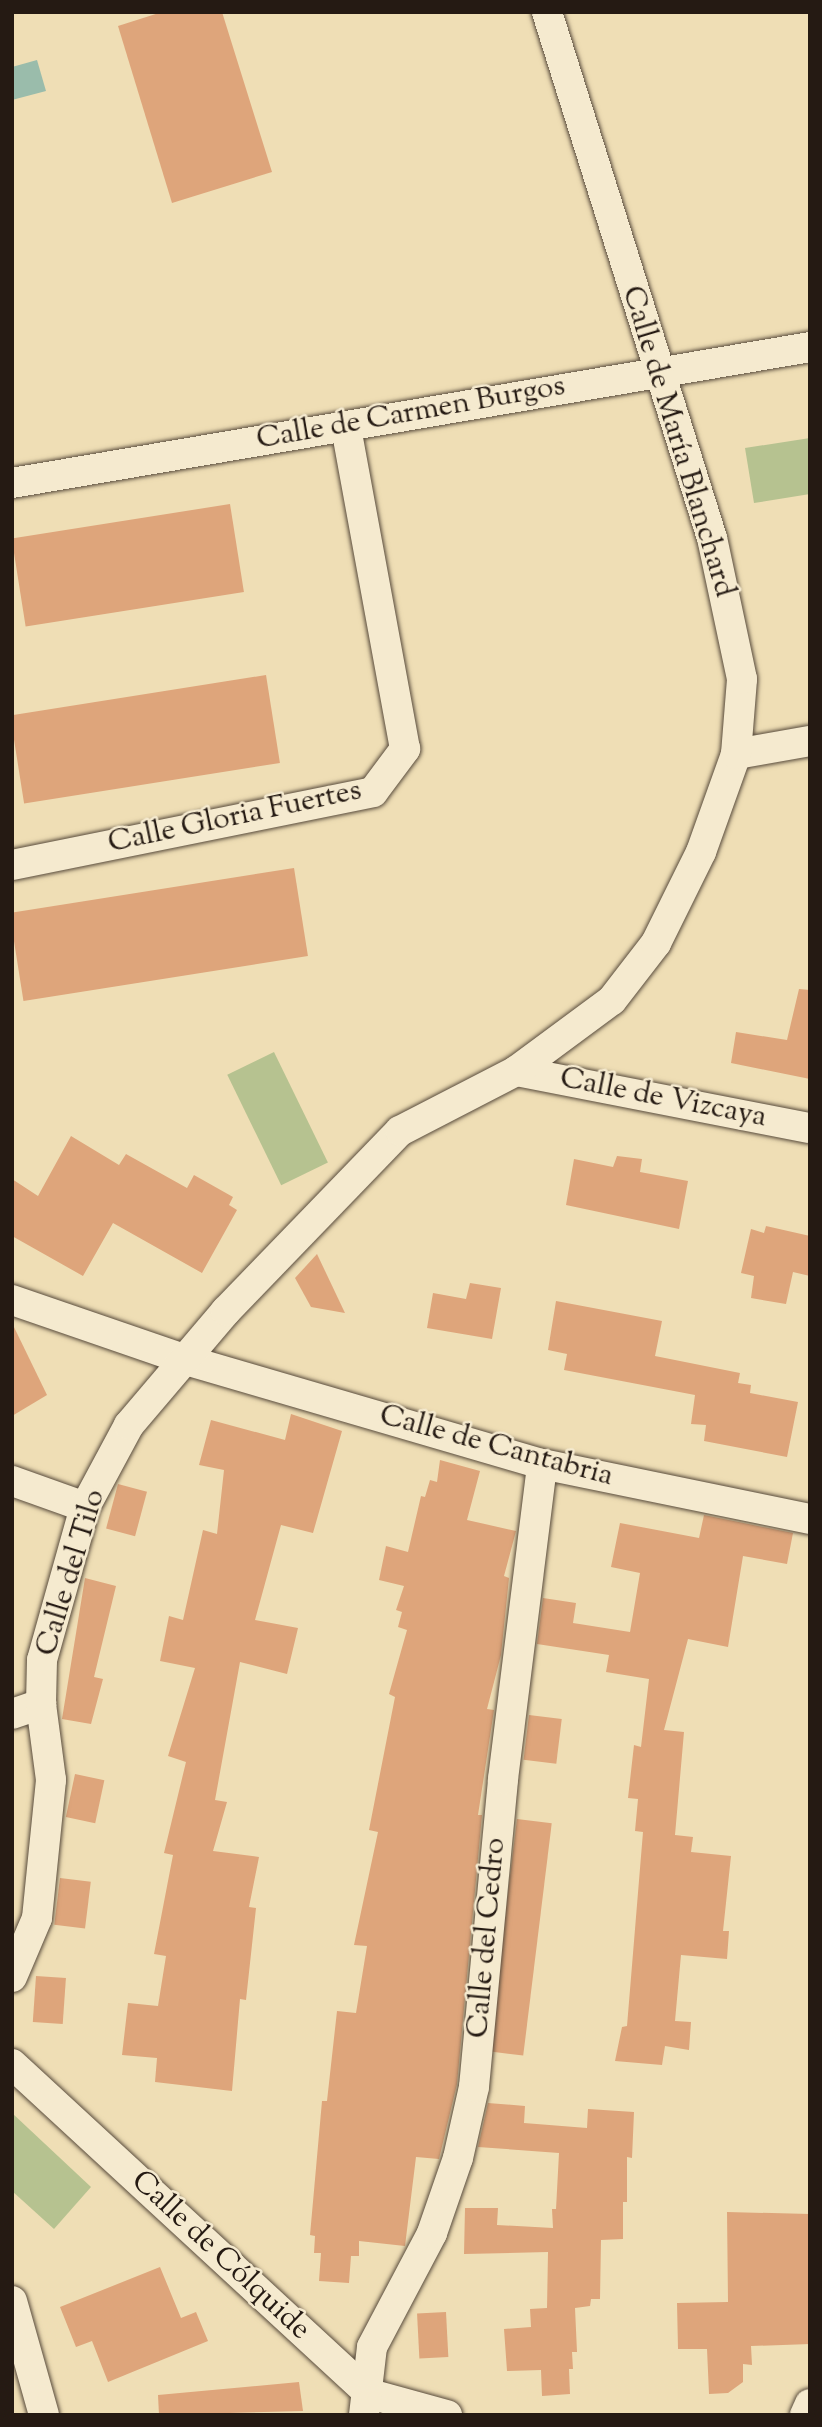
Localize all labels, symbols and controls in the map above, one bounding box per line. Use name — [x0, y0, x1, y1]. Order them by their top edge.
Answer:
street label: Calle de María Blanchard — [613, 282, 741, 602]
street label: Calle de Carmen Burgos — [254, 369, 568, 459]
street label: Calle Gloria Fuertes — [105, 774, 365, 862]
street label: Calle de Vizcaya — [557, 1061, 769, 1137]
street label: Calle de Cantabria — [375, 1399, 617, 1495]
street label: Calle del Tilo — [30, 1485, 114, 1661]
street label: Calle del Cedro — [461, 1836, 515, 2040]
street label: Calle de Cólquide — [123, 2164, 317, 2348]

